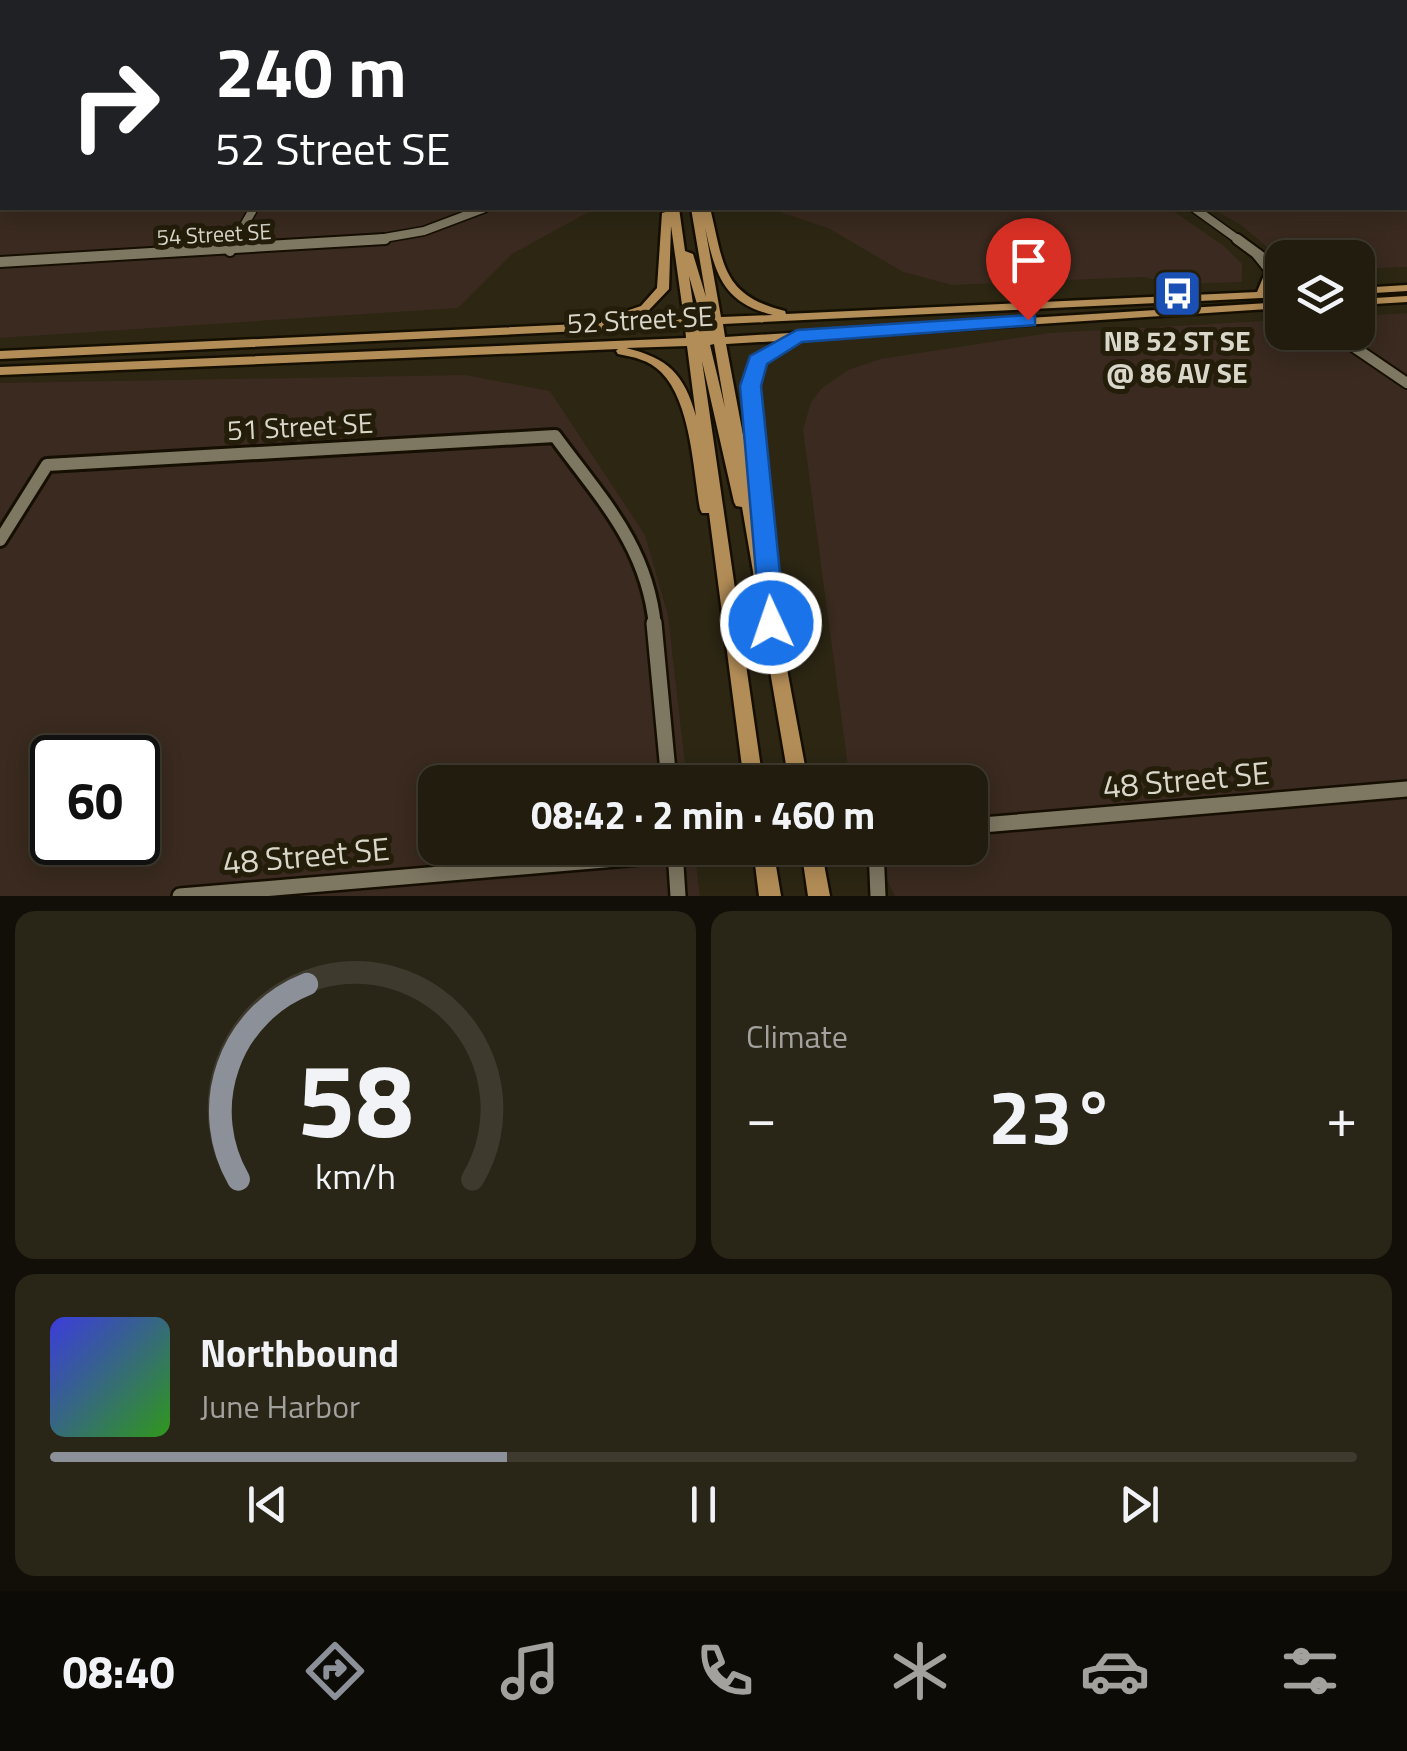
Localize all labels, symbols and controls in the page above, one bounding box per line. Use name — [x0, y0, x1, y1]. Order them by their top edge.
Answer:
text: 240 m — [215, 18, 407, 124]
icon: right — [50, 40, 180, 170]
text: 52 Street SE — [215, 114, 451, 182]
street label: 54 Street SE — [156, 214, 272, 254]
pin — [986, 218, 1071, 321]
icon: arrive — [1001, 233, 1056, 288]
map controls — [1265, 240, 1375, 350]
button: layers — [1265, 240, 1375, 350]
bus stop icon: NB 52 ST SE @ 86 AV SE — [1151, 267, 1203, 319]
street label: 52 Street SE — [566, 294, 714, 344]
place label: NB 52 ST SE @ 86 AV SE — [1103, 319, 1251, 394]
street label: 51 Street SE — [226, 401, 374, 451]
position arrow — [719, 571, 823, 675]
speed limit sign: 60 — [30, 735, 160, 865]
street label: 48 Street SE — [1100, 748, 1272, 810]
text: 08:42 · 2 min · 460 m — [531, 786, 875, 844]
street label: 48 Street SE — [220, 824, 392, 886]
text: Climate — [746, 1012, 848, 1060]
text: 58 — [297, 1019, 414, 1177]
text: 23° — [988, 1059, 1115, 1173]
text: − — [746, 1075, 777, 1158]
text: + — [1326, 1075, 1357, 1158]
text: km/h — [315, 1148, 396, 1203]
text: Northbound — [200, 1324, 399, 1382]
text: June Harbor — [200, 1382, 360, 1430]
icon: previous — [240, 1477, 295, 1532]
icon: pause — [676, 1477, 731, 1532]
icon: next — [1112, 1477, 1167, 1532]
icon: directions — [300, 1636, 370, 1706]
icon: music — [495, 1636, 565, 1706]
icon: phone — [690, 1636, 760, 1706]
icon: climate — [885, 1636, 955, 1706]
icon: car — [1080, 1636, 1150, 1706]
icon: filters — [1275, 1636, 1345, 1706]
text: 08:40 — [62, 1637, 175, 1705]

